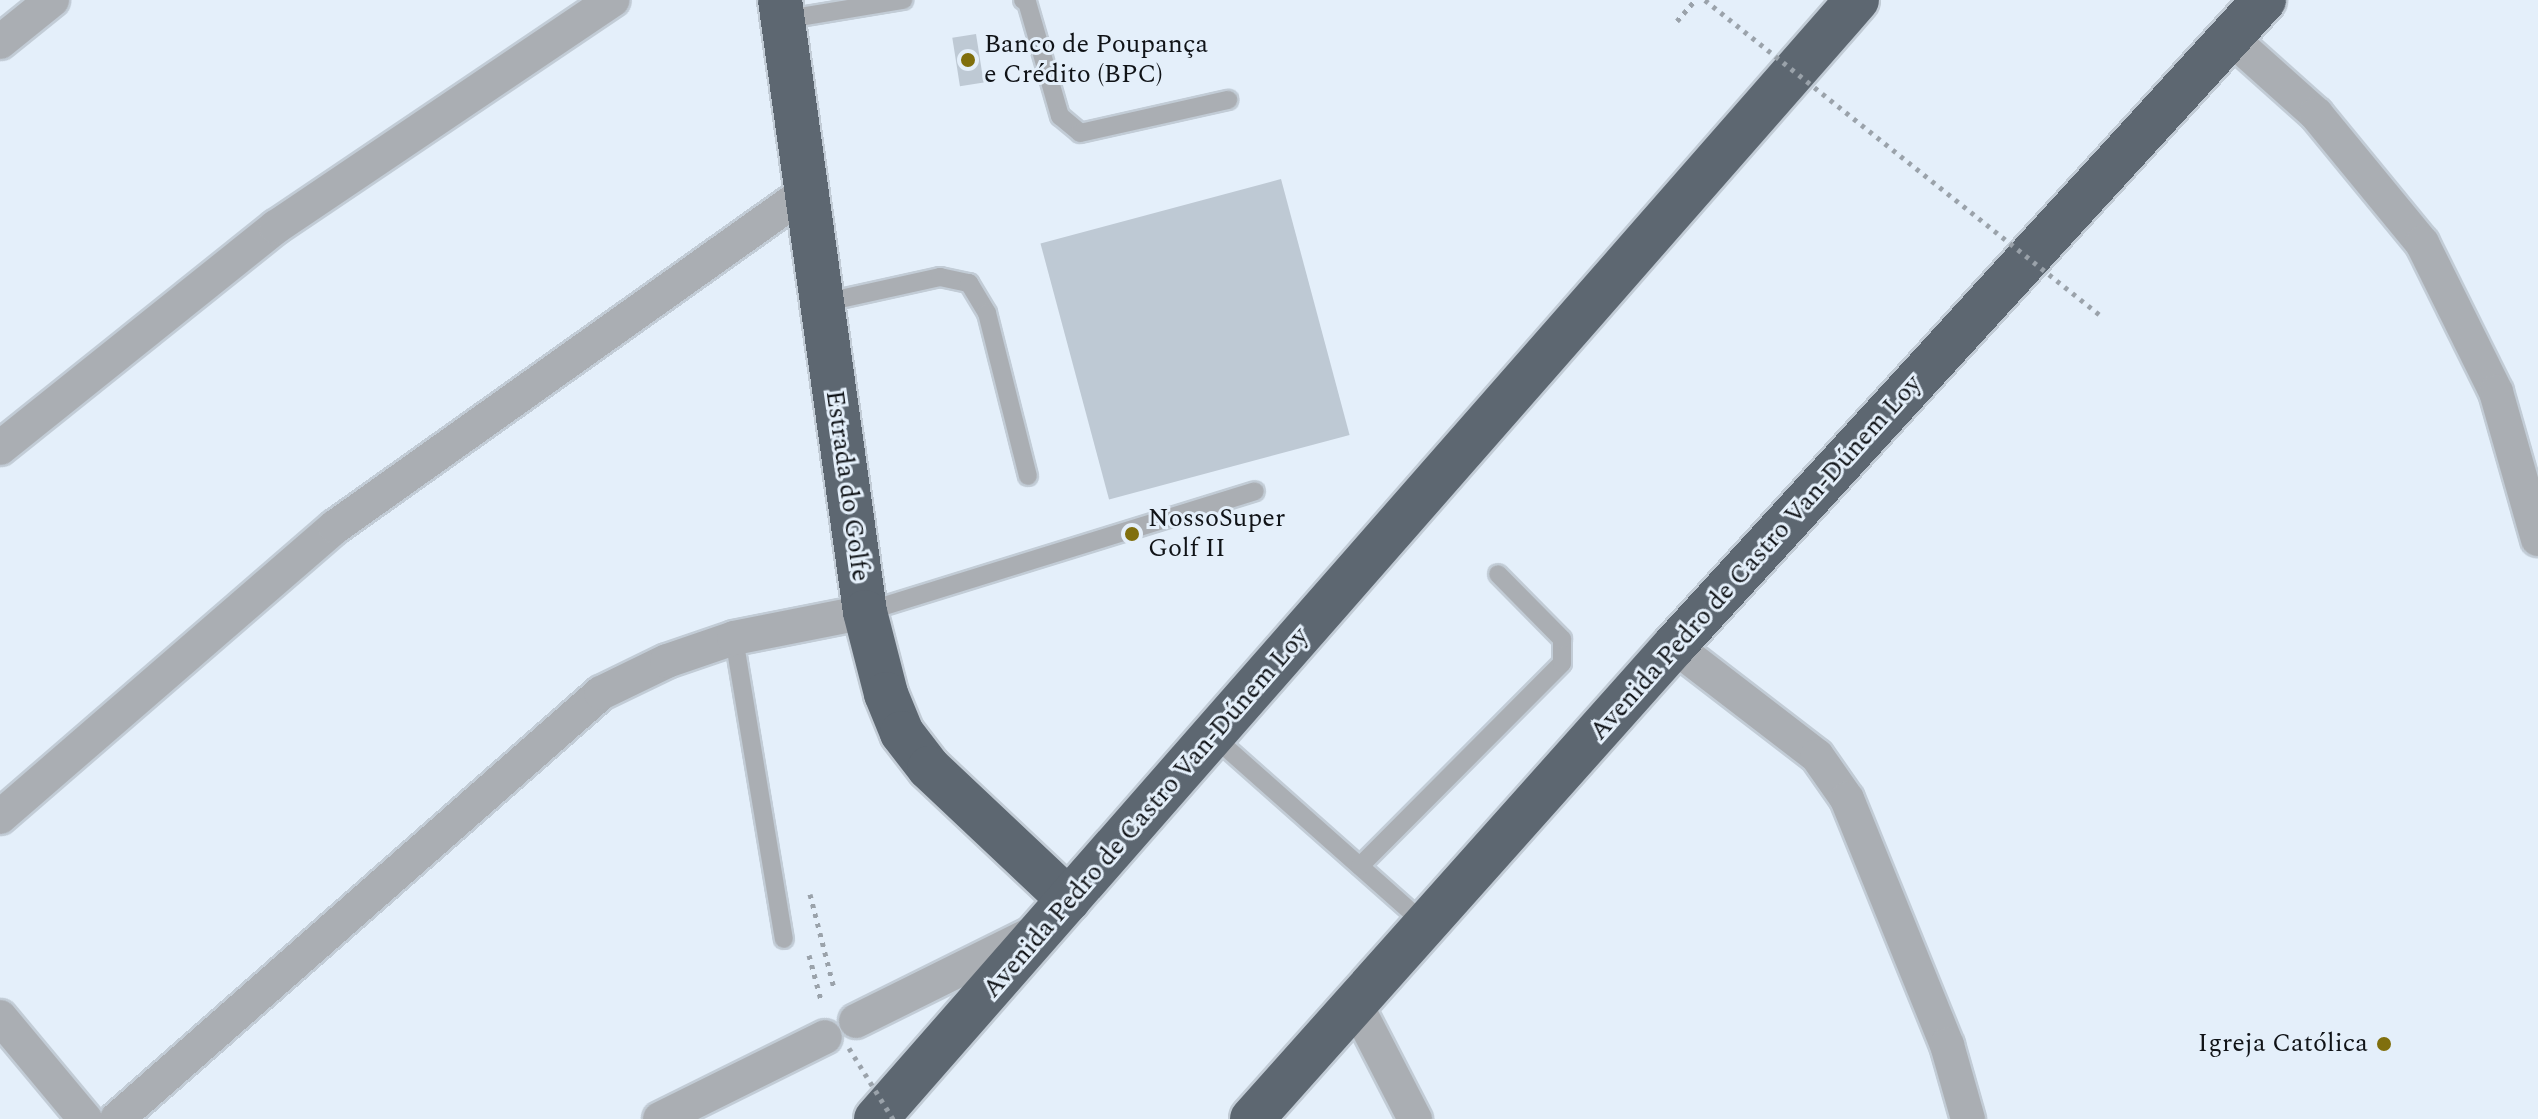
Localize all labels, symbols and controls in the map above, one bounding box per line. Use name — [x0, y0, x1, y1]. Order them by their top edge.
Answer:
place label: Banco de Poupança e Crédito (BPC) — [984, 29, 1208, 90]
marker: Banco de Poupança e Crédito (BPC) — [959, 51, 977, 69]
street label: Avenida Pedro de Castro Van-Dúnem Loy — [1584, 369, 1928, 747]
street label: Estrada do Golfe — [818, 388, 876, 584]
place label: NossoSuper Golf II — [1148, 503, 1285, 564]
marker: NossoSuper Golf II — [1123, 525, 1141, 543]
street label: Avenida Pedro de Castro Van-Dúnem Loy — [977, 621, 1315, 1005]
place label: Igreja Católica — [2198, 1028, 2368, 1060]
marker: Igreja Católica — [2375, 1035, 2393, 1053]

